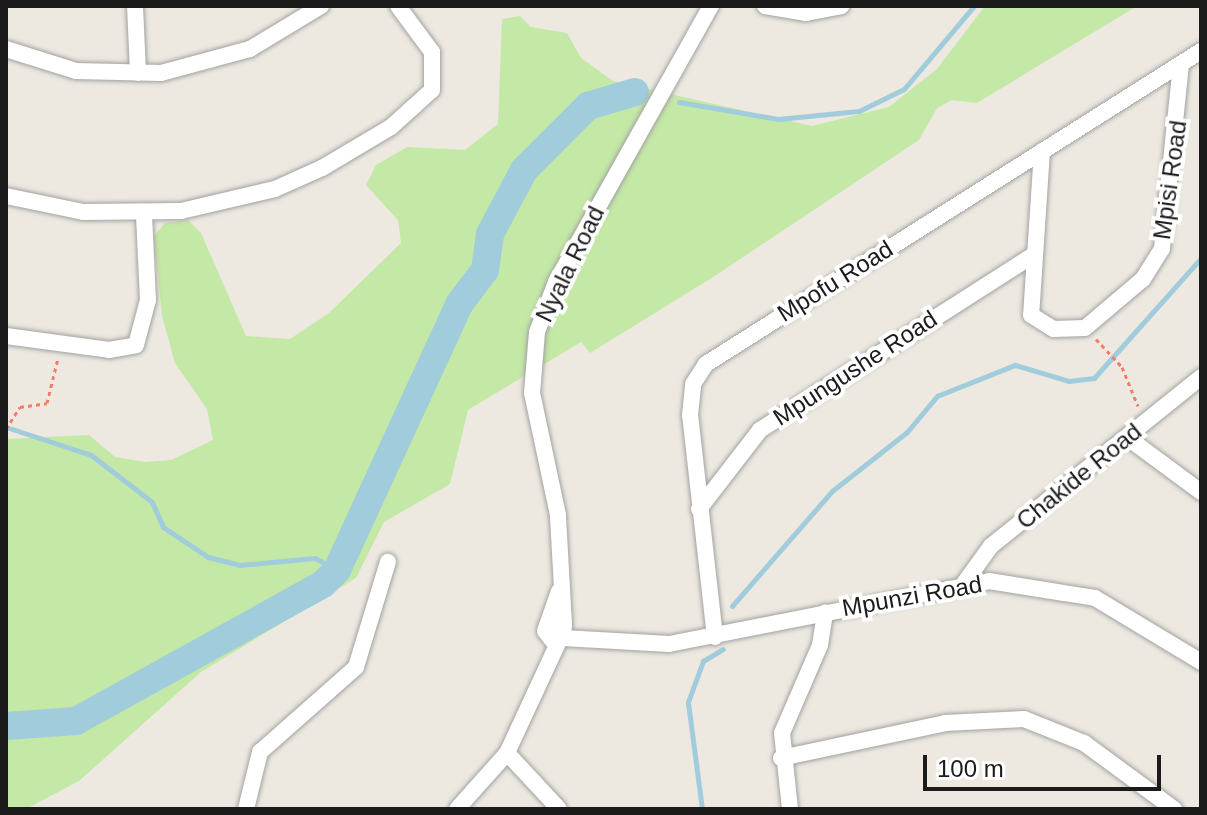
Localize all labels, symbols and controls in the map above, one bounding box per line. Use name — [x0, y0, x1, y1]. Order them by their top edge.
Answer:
street label: Mpisi Road — [1147, 119, 1193, 241]
street label: Nyala Road — [530, 201, 610, 327]
street label: Mpofu Road — [772, 234, 898, 328]
street label: Mpungushe Road — [768, 304, 942, 432]
street label: Chakide Road — [1011, 417, 1147, 535]
street label: Mpunzi Road — [840, 570, 984, 622]
scale bar — [927, 739, 1165, 789]
text: 100 m — [937, 755, 1004, 782]

